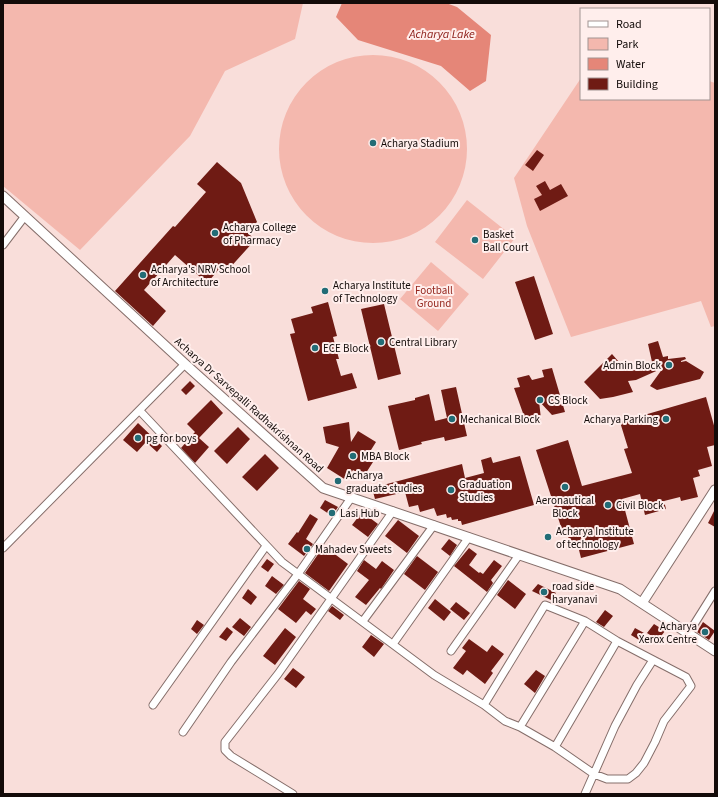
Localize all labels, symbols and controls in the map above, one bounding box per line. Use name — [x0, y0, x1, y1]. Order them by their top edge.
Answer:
legend — [580, 8, 710, 100]
text: Road — [616, 16, 642, 33]
water label: Acharya Lake — [408, 26, 475, 43]
text: Park — [616, 36, 638, 53]
text: Water — [616, 56, 646, 73]
text: Building — [616, 76, 658, 93]
place label: Acharya Stadium — [381, 136, 459, 151]
marker: Acharya Stadium — [368, 138, 378, 148]
place label: Acharya College of Pharmacy — [223, 220, 297, 248]
place label: Basket Ball Court — [483, 227, 529, 255]
marker: Acharya College of Pharmacy — [210, 228, 220, 238]
marker: Basket Ball Court — [470, 235, 480, 245]
place label: Acharya's NRV School of Architecture — [151, 262, 250, 290]
marker: Acharya's NRV School of Architecture — [138, 270, 148, 280]
place label: Acharya Institute of Technology — [333, 278, 411, 306]
park label: Football Ground — [415, 283, 453, 311]
marker: Acharya Institute of Technology — [320, 286, 330, 296]
street label: Acharya Dr Sarvepalli Radhakrishnan Road — [171, 334, 327, 476]
place label: Central Library — [389, 335, 457, 350]
marker: Central Library — [376, 337, 386, 347]
place label: ECE Block — [323, 341, 369, 356]
marker: ECE Block — [310, 343, 320, 353]
place label: Admin Block — [603, 358, 662, 373]
marker: Admin Block — [664, 360, 674, 370]
place label: CS Block — [548, 393, 588, 408]
marker: CS Block — [535, 395, 545, 405]
place label: Mechanical Block — [460, 412, 540, 427]
place label: Acharya Parking — [584, 412, 658, 427]
marker: Mechanical Block — [447, 414, 457, 424]
marker: Acharya Parking — [661, 414, 671, 424]
place label: pg for boys — [146, 431, 197, 446]
marker: pg for boys — [133, 433, 143, 443]
place label: MBA Block — [361, 449, 410, 464]
marker: MBA Block — [348, 451, 358, 461]
place label: Acharya graduate studies — [346, 468, 423, 496]
marker: Acharya graduate studies — [333, 476, 343, 486]
place label: Graduation Studies — [459, 477, 511, 505]
marker: Aeronautical Block — [560, 482, 570, 492]
marker: Graduation Studies — [446, 485, 456, 495]
place label: Aeronautical Block — [536, 493, 594, 521]
place label: Civil Block — [616, 498, 664, 513]
marker: Civil Block — [603, 500, 613, 510]
place label: Lasi Hub — [340, 506, 380, 521]
marker: Lasi Hub — [327, 508, 337, 518]
place label: Acharya Institute of technology — [556, 524, 634, 552]
marker: Acharya Institute of technology — [543, 532, 553, 542]
place label: Mahadev Sweets — [315, 542, 392, 557]
marker: Mahadev Sweets — [302, 544, 312, 554]
place label: road side haryanavi — [552, 579, 598, 607]
marker: road side haryanavi — [539, 587, 549, 597]
place label: Acharya Xerox Centre — [639, 619, 698, 647]
marker: Acharya Xerox Centre — [700, 627, 710, 637]

